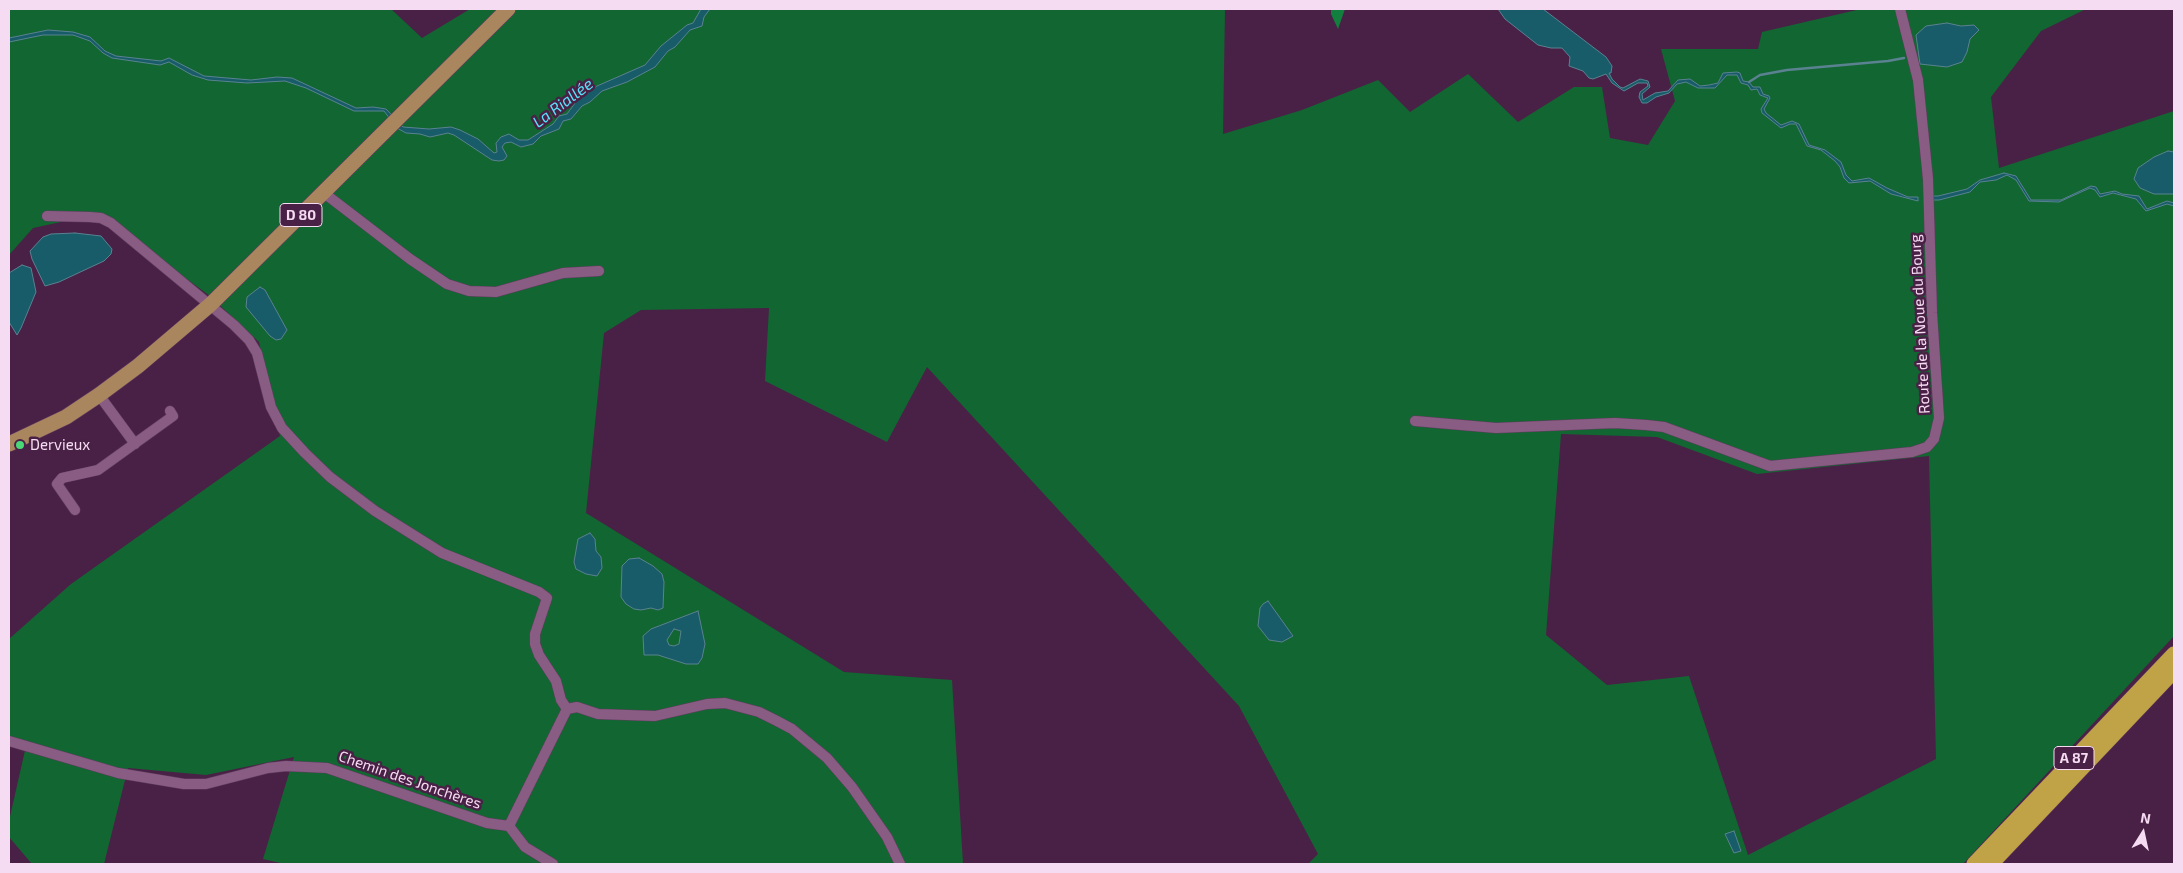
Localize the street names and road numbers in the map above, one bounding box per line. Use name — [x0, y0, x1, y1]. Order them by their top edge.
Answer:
road number: D 80 — [280, 204, 322, 226]
street label: Route de la Noue du Bourg — [1906, 234, 1934, 414]
road number: A 87 — [2054, 746, 2094, 770]
street label: Chemin des Jonchères — [336, 747, 484, 813]

